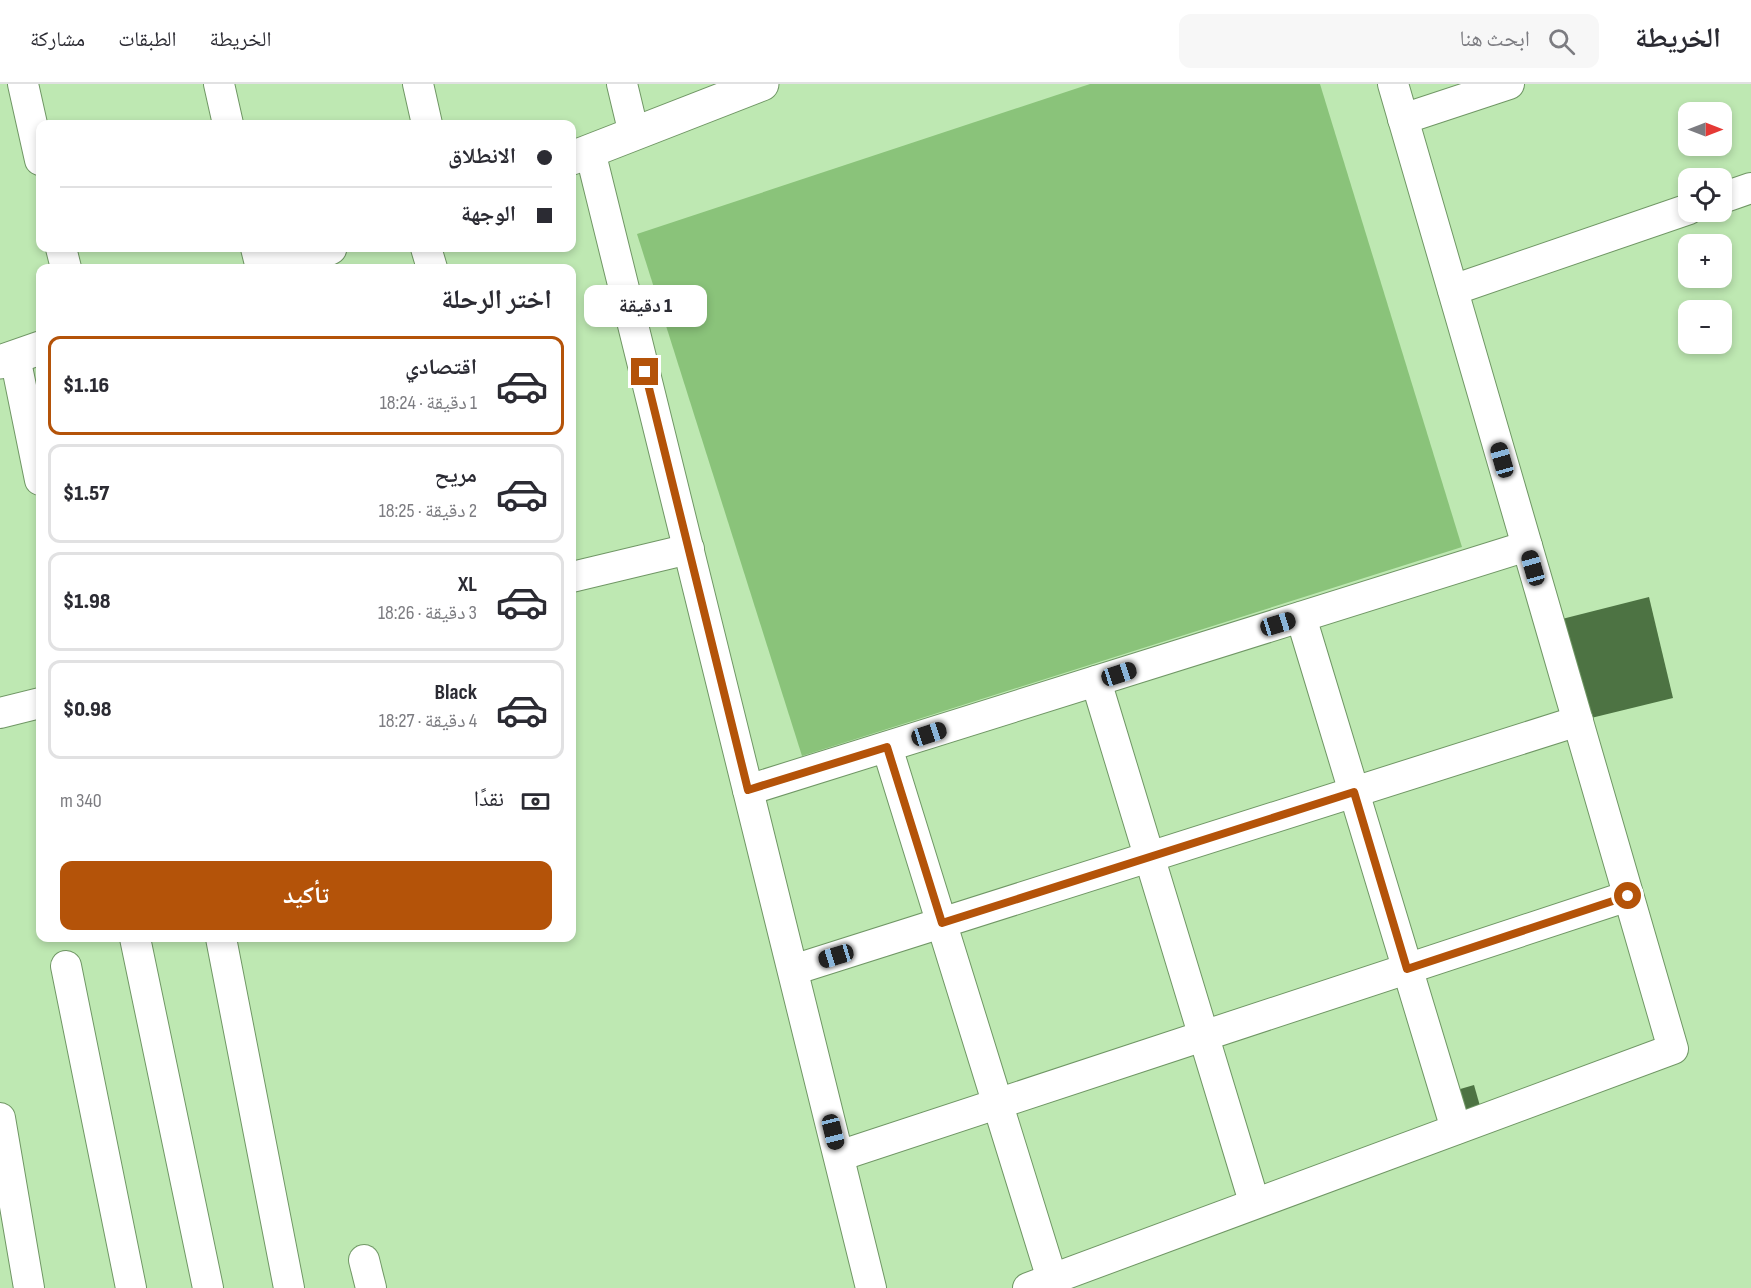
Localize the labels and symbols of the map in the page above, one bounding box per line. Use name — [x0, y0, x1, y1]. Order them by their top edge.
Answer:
north arrow — [1678, 102, 1732, 156]
callout: 1 دقيقة — [584, 285, 706, 327]
route end — [631, 358, 658, 385]
car — [1488, 440, 1516, 480]
car — [1519, 548, 1547, 588]
car — [1258, 610, 1298, 638]
car — [1099, 660, 1139, 688]
car — [909, 720, 949, 748]
route start — [1614, 882, 1641, 909]
car — [816, 942, 856, 970]
car — [820, 1112, 846, 1152]

